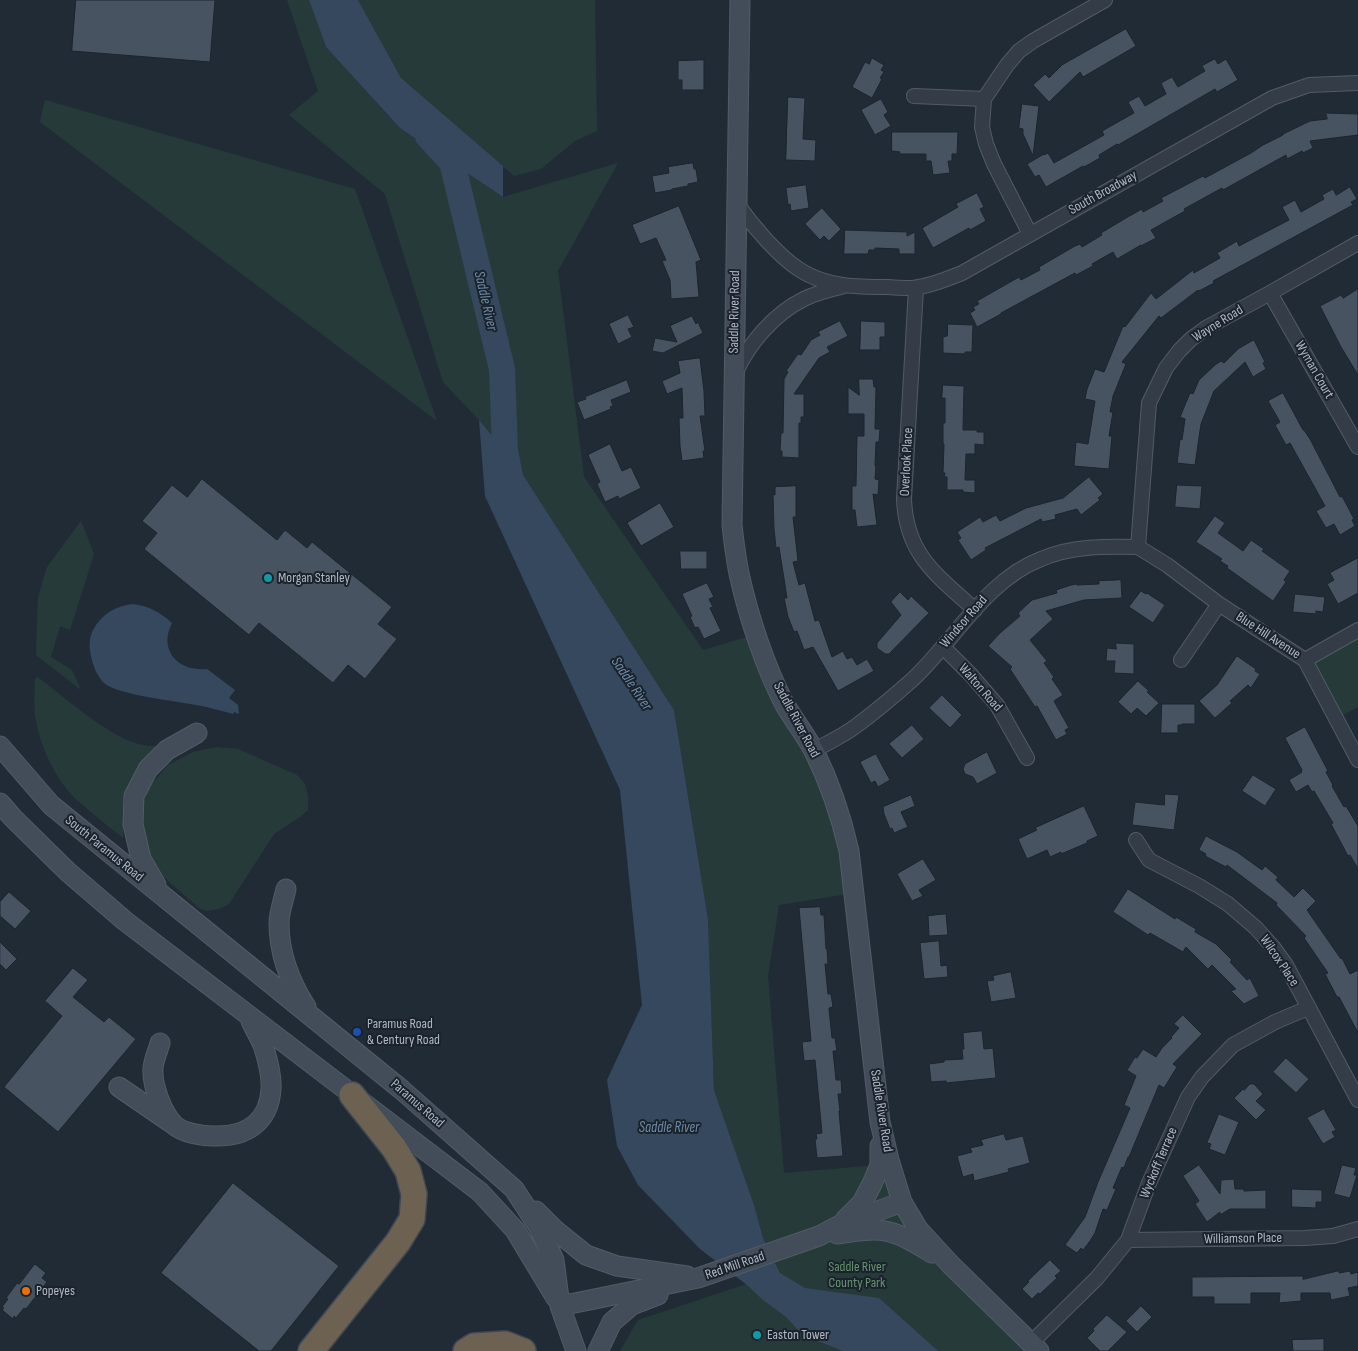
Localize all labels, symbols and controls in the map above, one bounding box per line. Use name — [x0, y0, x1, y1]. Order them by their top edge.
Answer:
street label: South Broadway — [1066, 167, 1140, 219]
water label: Saddle River — [469, 269, 501, 333]
street label: Saddle River Road — [726, 270, 744, 354]
street label: Wayne Road — [1190, 302, 1246, 346]
street label: Wyman Court — [1291, 338, 1337, 402]
street label: Overlook Place — [897, 427, 917, 497]
place label: Morgan Stanley — [278, 570, 350, 586]
marker: Morgan Stanley — [262, 572, 274, 584]
street label: Windsor Road — [937, 592, 991, 652]
street label: Blue Hill Avenue — [1232, 609, 1304, 663]
water label: Saddle River — [607, 654, 655, 714]
street label: Walton Road — [955, 661, 1005, 715]
street label: Saddle River Road — [769, 679, 823, 761]
street label: South Paramus Road — [61, 812, 147, 886]
street label: Wilcox Place — [1256, 932, 1302, 990]
place label: Paramus Road & Century Road — [367, 1016, 440, 1048]
marker: Paramus Road & Century Road — [351, 1026, 363, 1038]
street label: Saddle River Road — [866, 1069, 896, 1153]
street label: Paramus Road — [387, 1076, 447, 1132]
water label: Saddle River — [639, 1119, 699, 1137]
street label: Wyckoff Terrace — [1136, 1125, 1182, 1201]
street label: Williamson Place — [1204, 1230, 1282, 1248]
street label: Red Mill Road — [703, 1248, 767, 1284]
park label: Saddle River County Park — [828, 1259, 886, 1292]
place label: Popeyes — [36, 1283, 75, 1299]
marker: Popeyes — [20, 1285, 32, 1297]
place label: Easton Tower — [767, 1327, 829, 1343]
marker: Easton Tower — [751, 1329, 763, 1341]

